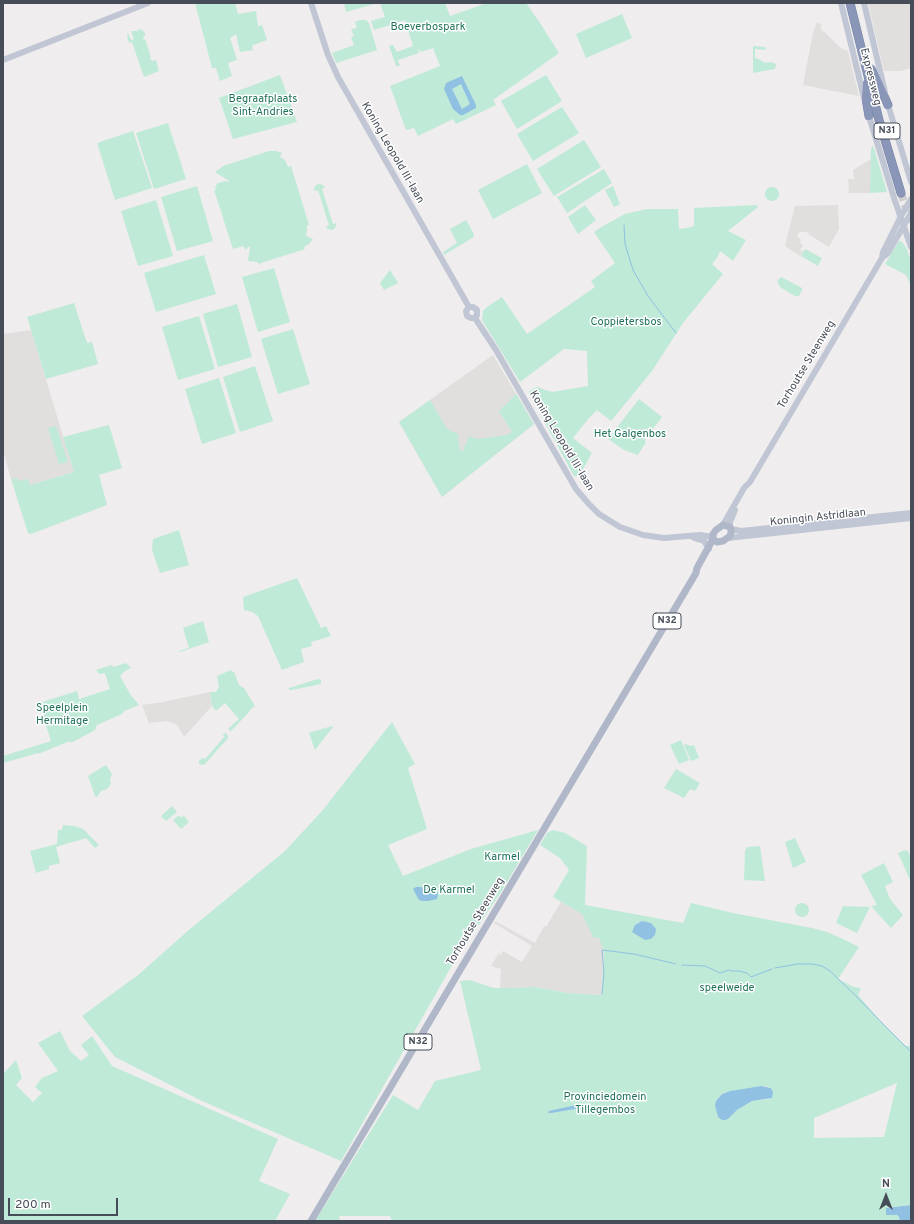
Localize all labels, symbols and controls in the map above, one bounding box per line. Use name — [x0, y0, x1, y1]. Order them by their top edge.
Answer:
park label: Boeverbospark — [390, 21, 466, 35]
street label: Expressweg — [857, 47, 883, 107]
park label: Begraafplaats Sint-Andries — [229, 93, 297, 119]
street label: Koning Leopold III-laan — [358, 100, 426, 206]
road number: N31 — [874, 123, 900, 139]
park label: Coppietersbos — [590, 316, 662, 330]
street label: Torhoutse Steenweg — [775, 318, 839, 412]
street label: Koning Leopold III-laan — [526, 388, 596, 494]
park label: Het Galgenbos — [594, 428, 666, 442]
street label: Koningin Astridlaan — [769, 506, 867, 530]
road number: N32 — [653, 613, 681, 629]
park label: Speelplein Hermitage — [36, 702, 88, 728]
park label: Karmel — [484, 851, 520, 865]
street label: Torhoutse Steenweg — [444, 875, 508, 969]
park label: De Karmel — [423, 884, 475, 898]
park label: speelweide — [699, 982, 755, 996]
road number: N32 — [404, 1034, 432, 1050]
park label: Provinciedomein Tillegembos — [564, 1091, 646, 1117]
north arrow — [866, 1176, 906, 1216]
text: N — [882, 1177, 890, 1191]
scale bar — [10, 1190, 120, 1216]
text: 200 m — [15, 1197, 51, 1213]

